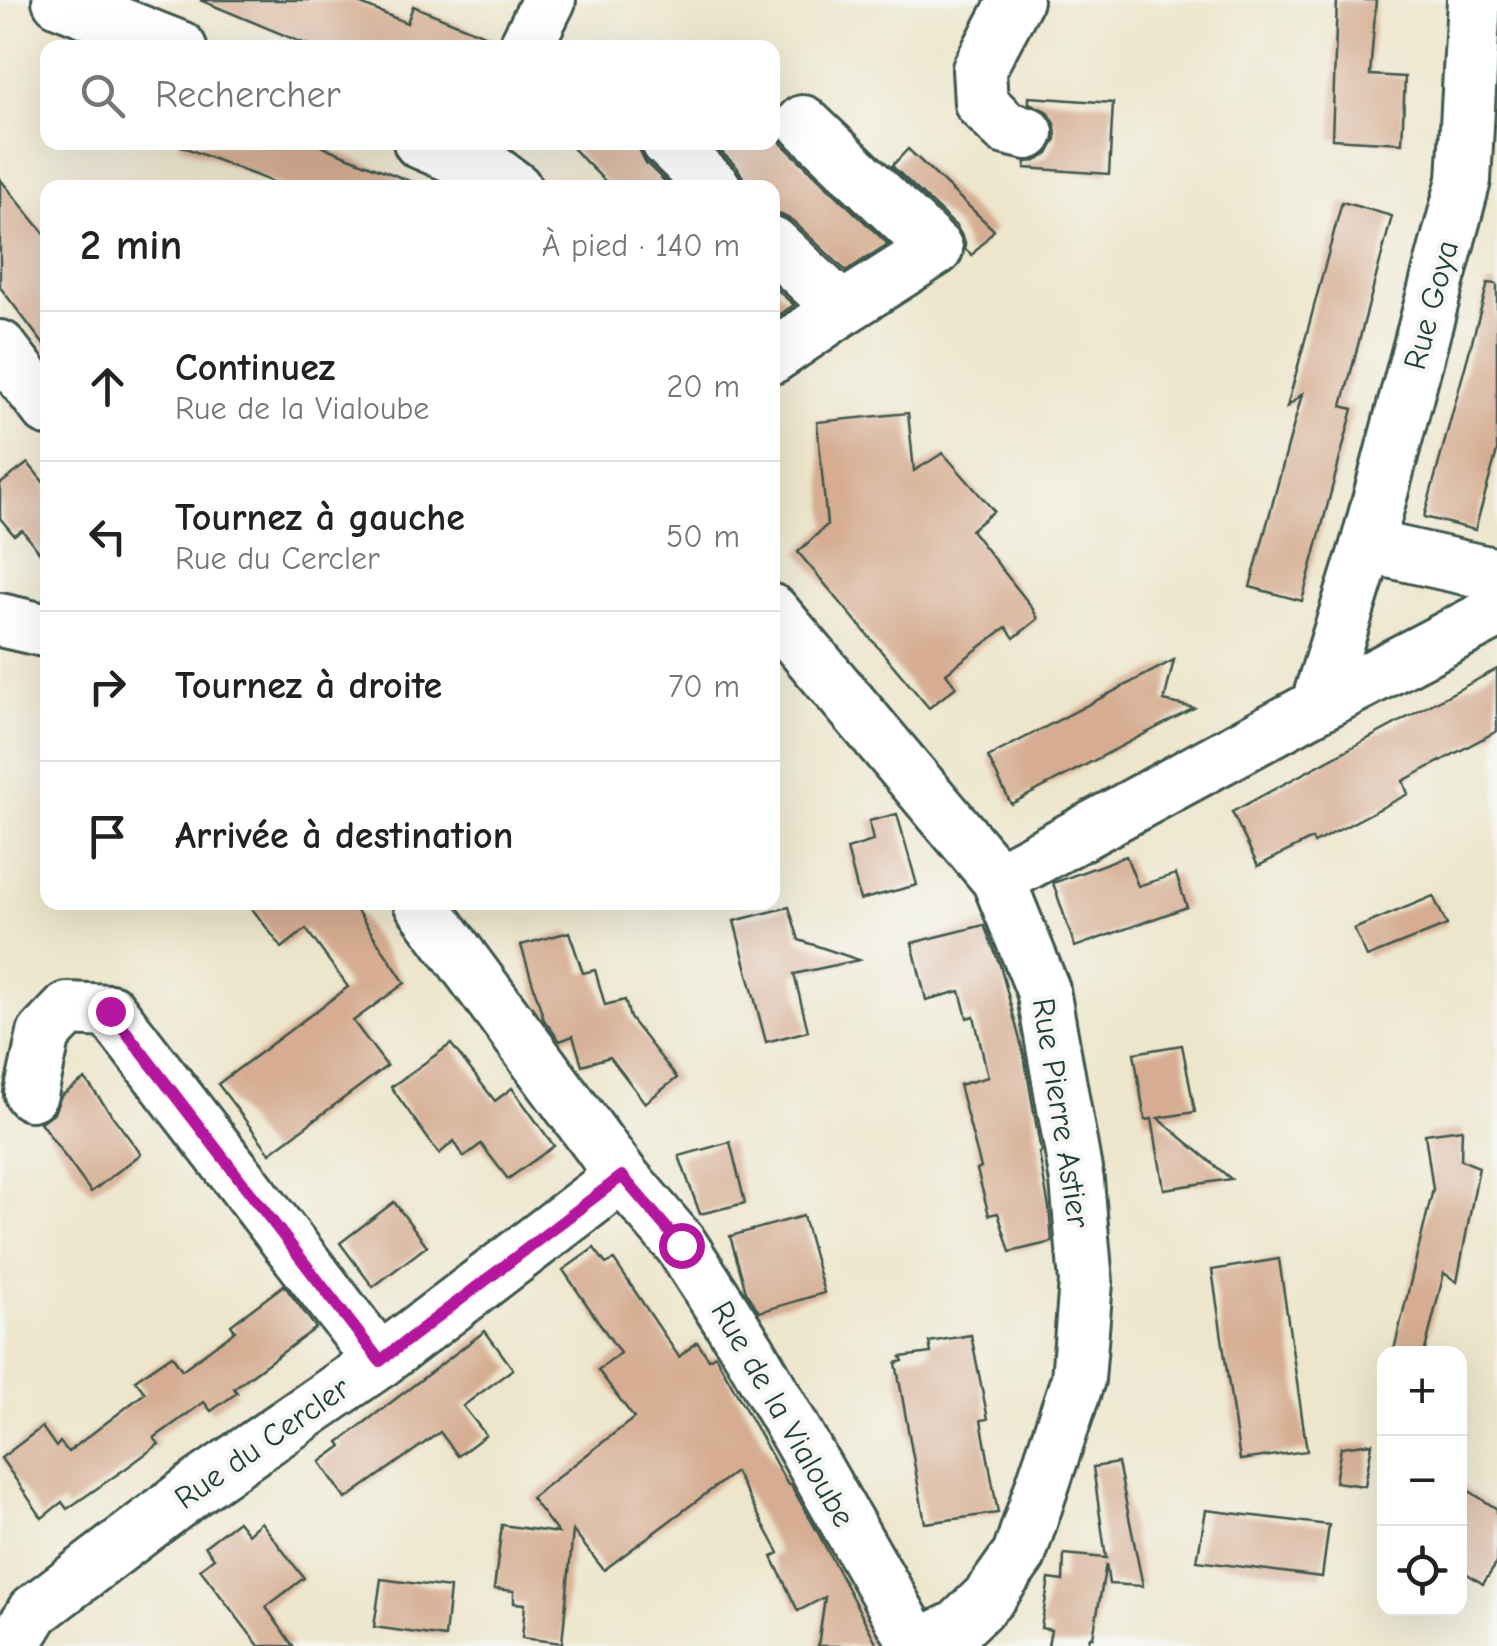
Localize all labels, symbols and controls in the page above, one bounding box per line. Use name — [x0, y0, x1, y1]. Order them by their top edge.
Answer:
search box — [40, 40, 780, 150]
icon: search — [75, 68, 130, 123]
text: Rechercher — [155, 73, 341, 117]
text: 2 min — [80, 221, 182, 270]
text: À pied · 140 m — [542, 227, 740, 264]
street label: Rue Goya — [1396, 236, 1466, 374]
text: Continuez — [175, 346, 335, 390]
icon: ahead — [80, 359, 135, 414]
text: 20 m — [667, 368, 740, 405]
text: Rue de la Vialoube — [175, 390, 429, 427]
text: Tournez à gauche — [175, 496, 465, 540]
icon: left — [80, 509, 135, 564]
text: 50 m — [666, 518, 740, 555]
text: Rue du Cercler — [175, 540, 380, 577]
icon: right — [80, 659, 135, 714]
text: Tournez à droite — [175, 664, 442, 708]
text: 70 m — [668, 668, 740, 705]
icon: arrive — [80, 809, 135, 864]
text: Arrivée à destination — [175, 814, 513, 858]
route end — [88, 989, 134, 1035]
street label: Rue Pierre Astier — [1025, 996, 1097, 1231]
route start — [659, 1223, 705, 1269]
street label: Rue de la Vialoube — [703, 1295, 863, 1533]
map controls — [1377, 1346, 1467, 1616]
button: + — [1377, 1346, 1467, 1436]
street label: Rue du Cercler — [168, 1369, 357, 1517]
button: − — [1377, 1436, 1467, 1526]
button: locate — [1377, 1526, 1467, 1616]

